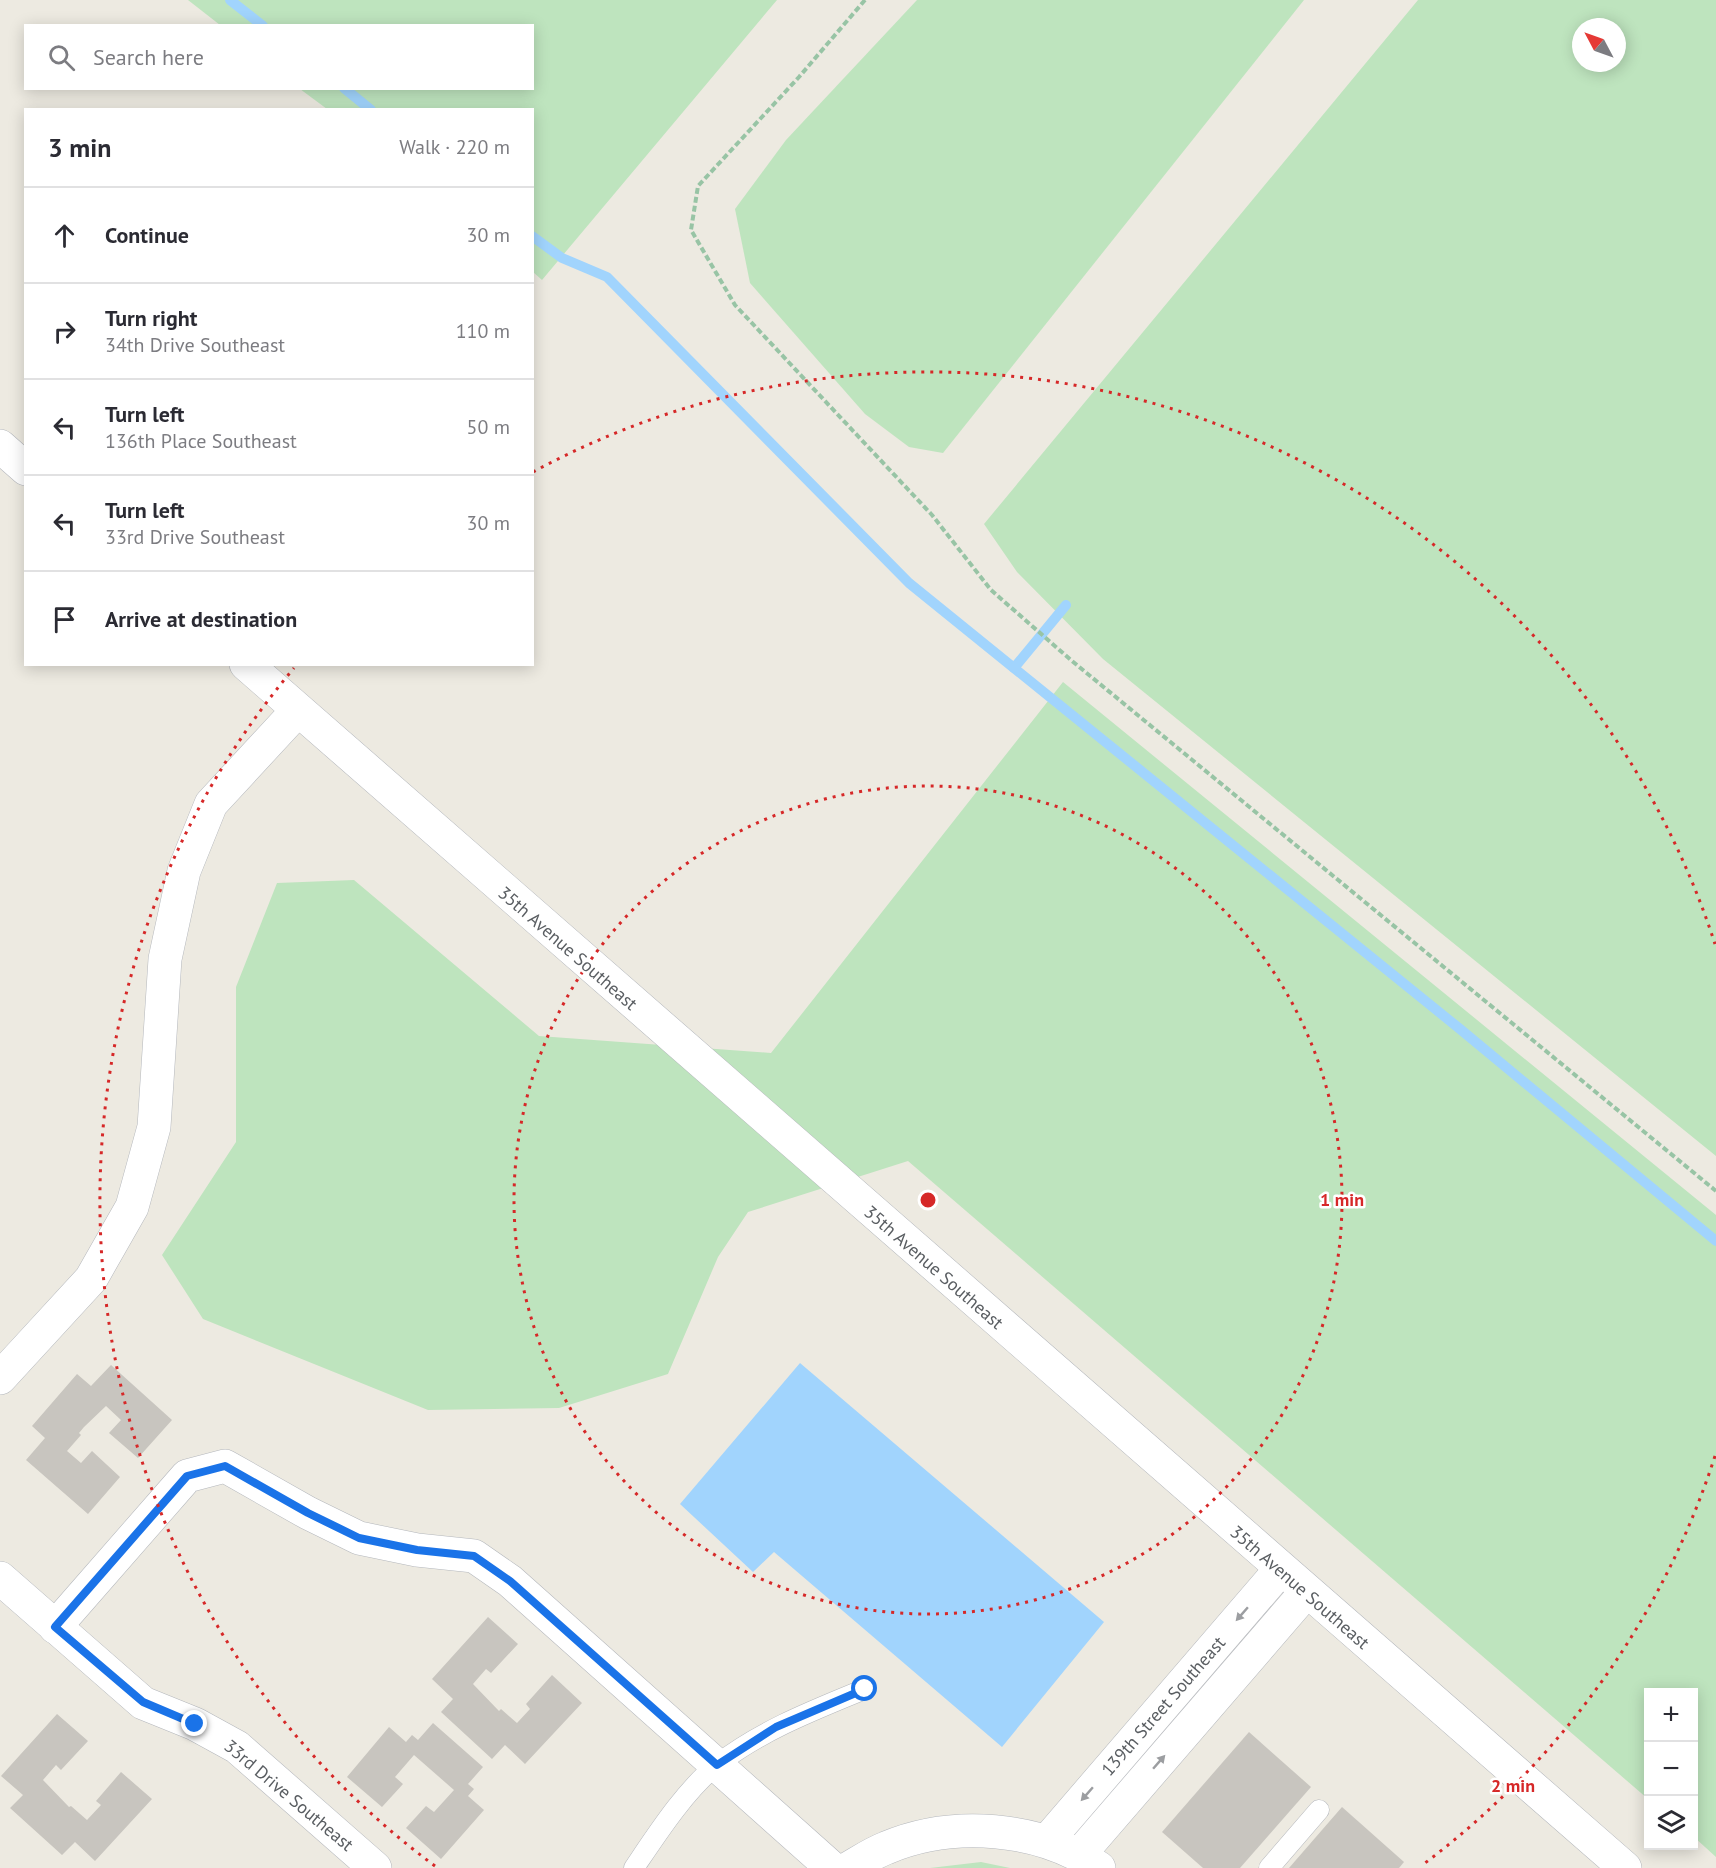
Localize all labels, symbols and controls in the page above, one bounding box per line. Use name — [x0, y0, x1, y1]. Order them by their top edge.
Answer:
north arrow — [1572, 18, 1626, 72]
search box — [24, 24, 534, 90]
icon: search — [45, 41, 78, 74]
text: Search here — [93, 43, 204, 71]
text: 3 min — [48, 131, 111, 164]
text: Walk · 220 m — [399, 134, 510, 160]
icon: ahead — [48, 219, 81, 252]
text: Continue — [105, 221, 189, 249]
text: 30 m — [467, 222, 510, 248]
text: Turn right — [105, 304, 197, 332]
icon: right — [48, 315, 81, 348]
text: 110 m — [456, 318, 510, 344]
text: 34th Drive Southeast — [105, 332, 285, 358]
text: Turn left — [105, 400, 185, 428]
icon: left — [48, 411, 81, 444]
text: 50 m — [467, 414, 510, 440]
text: 136th Place Southeast — [105, 428, 297, 454]
text: Turn left — [105, 496, 185, 524]
icon: left — [48, 507, 81, 540]
text: 30 m — [467, 510, 510, 536]
text: 33rd Drive Southeast — [105, 524, 285, 550]
icon: arrive — [48, 603, 81, 636]
text: Arrive at destination — [105, 605, 297, 633]
street label: 35th Avenue Southeast — [493, 881, 643, 1015]
text: 1 min — [1320, 1188, 1364, 1211]
centre of rings — [918, 1190, 938, 1210]
street label: 35th Avenue Southeast — [859, 1200, 1009, 1334]
street label: 35th Avenue Southeast — [1225, 1520, 1375, 1654]
one-way arrow — [1235, 1607, 1249, 1622]
street label: 139th Street Southeast — [1096, 1631, 1230, 1781]
route start — [851, 1675, 877, 1701]
map controls — [1644, 1688, 1698, 1850]
button: + — [1644, 1688, 1698, 1742]
route end — [181, 1710, 207, 1736]
street label: 33rd Drive Southeast — [220, 1734, 358, 1856]
button: − — [1644, 1742, 1698, 1796]
one-way arrow — [1153, 1754, 1166, 1770]
text: 2 min — [1491, 1774, 1535, 1797]
one-way arrow — [1081, 1786, 1094, 1801]
button: layers — [1644, 1796, 1698, 1850]

